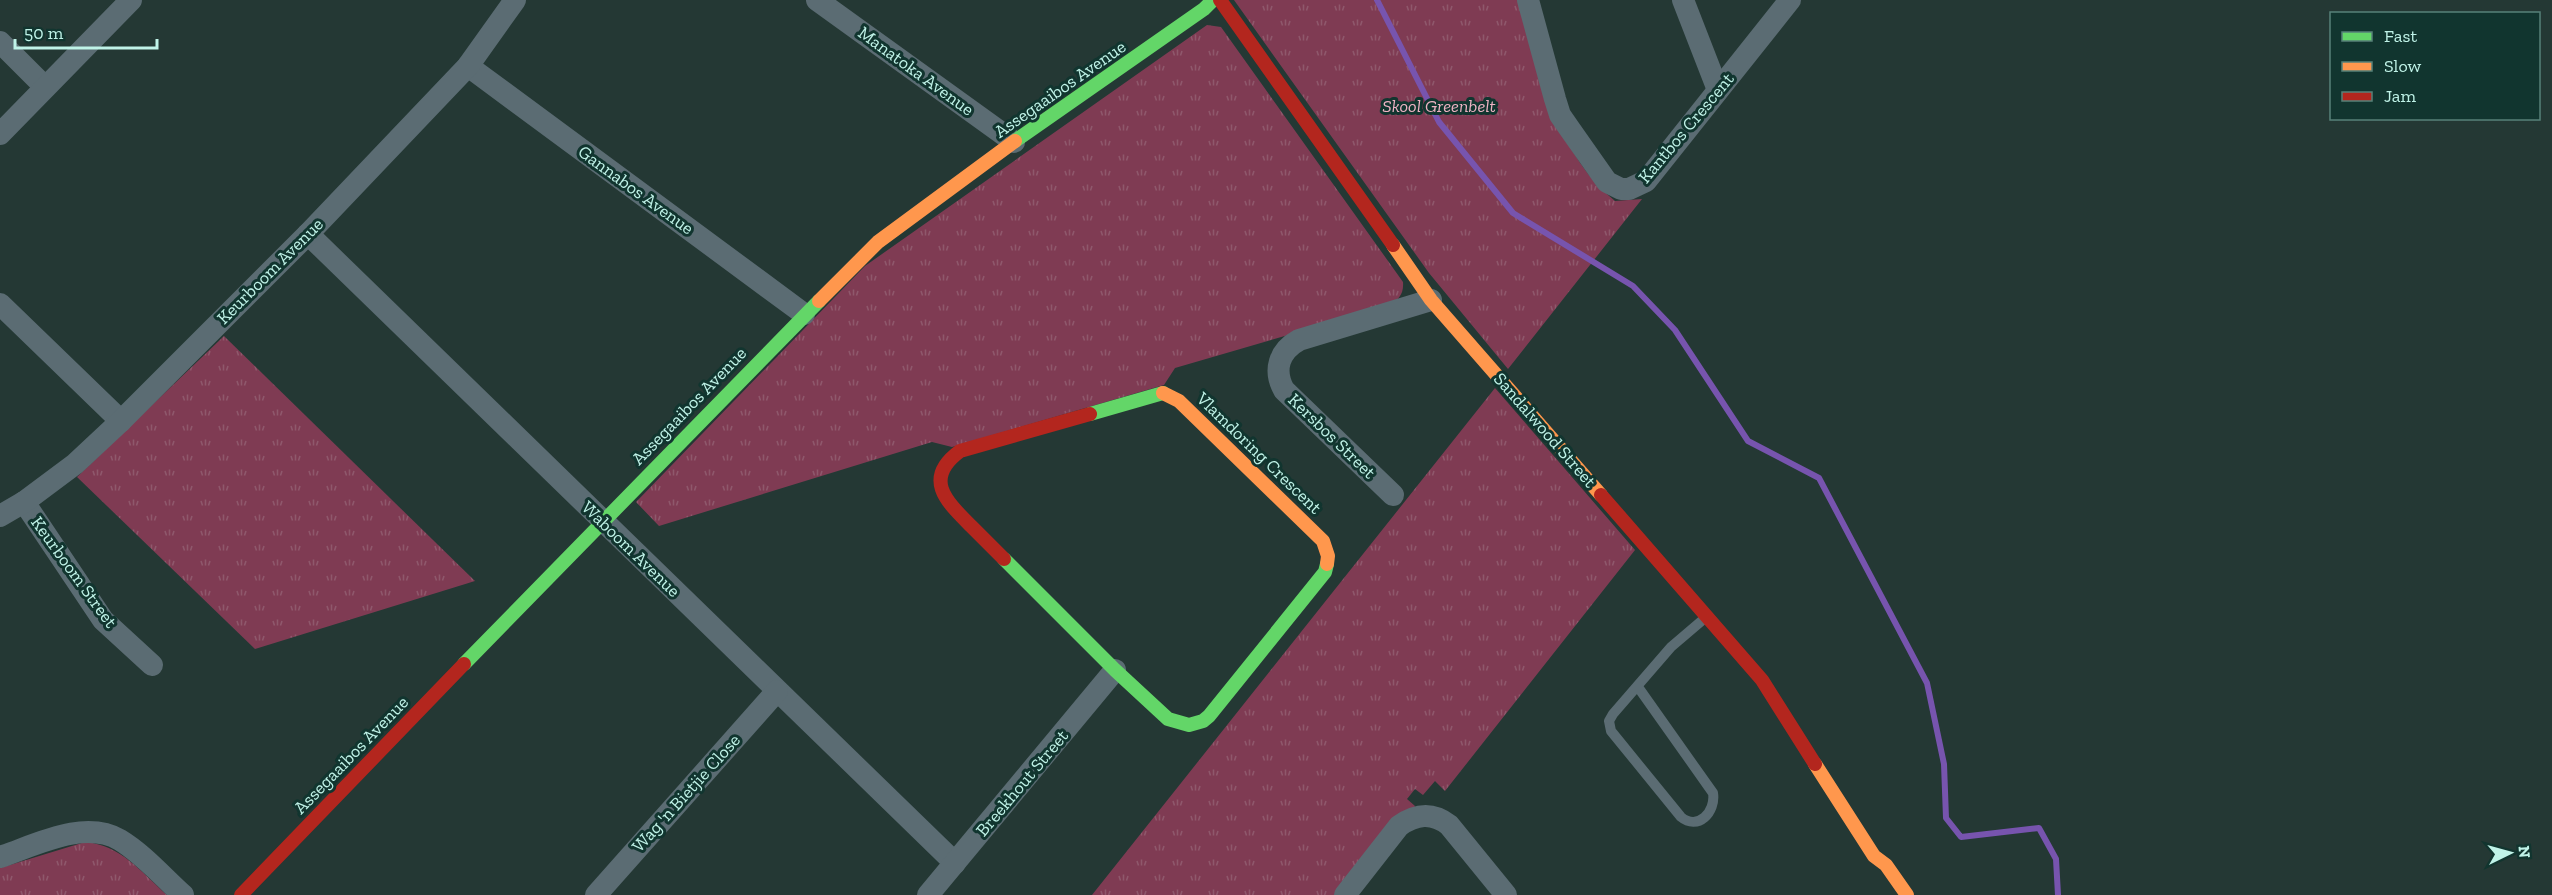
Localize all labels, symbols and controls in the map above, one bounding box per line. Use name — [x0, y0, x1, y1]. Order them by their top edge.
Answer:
scale bar — [15, 12, 158, 50]
legend — [2330, 12, 2540, 120]
text: 50 m — [24, 22, 64, 44]
street label: Manatoka Avenue — [854, 22, 978, 120]
text: Fast — [2384, 25, 2417, 47]
street label: Assegaaibos Avenue — [990, 35, 1130, 143]
text: Slow — [2384, 55, 2421, 77]
street label: Kantbos Crescent — [1633, 68, 1739, 188]
text: Jam — [2384, 85, 2416, 107]
park label: Skool Greenbelt — [1382, 95, 1496, 117]
street label: Gannabos Avenue — [574, 141, 698, 239]
street label: Keurboom Avenue — [212, 213, 328, 329]
street label: Assegaaibos Avenue — [627, 342, 751, 470]
street label: Sandalwood Street — [1489, 368, 1601, 492]
street label: Vlamdoring Crescent — [1191, 387, 1327, 519]
street label: Kersbos Street — [1284, 389, 1381, 483]
street label: Waboom Avenue — [577, 496, 685, 602]
street label: Keurboom Street — [26, 512, 122, 632]
street label: Assegaaibos Avenue — [289, 691, 413, 819]
street label: Breekhout Street — [971, 725, 1073, 841]
street label: Wag 'n Bietjie Close — [627, 729, 745, 857]
north arrow — [2480, 823, 2540, 883]
text: N — [2514, 845, 2534, 859]

